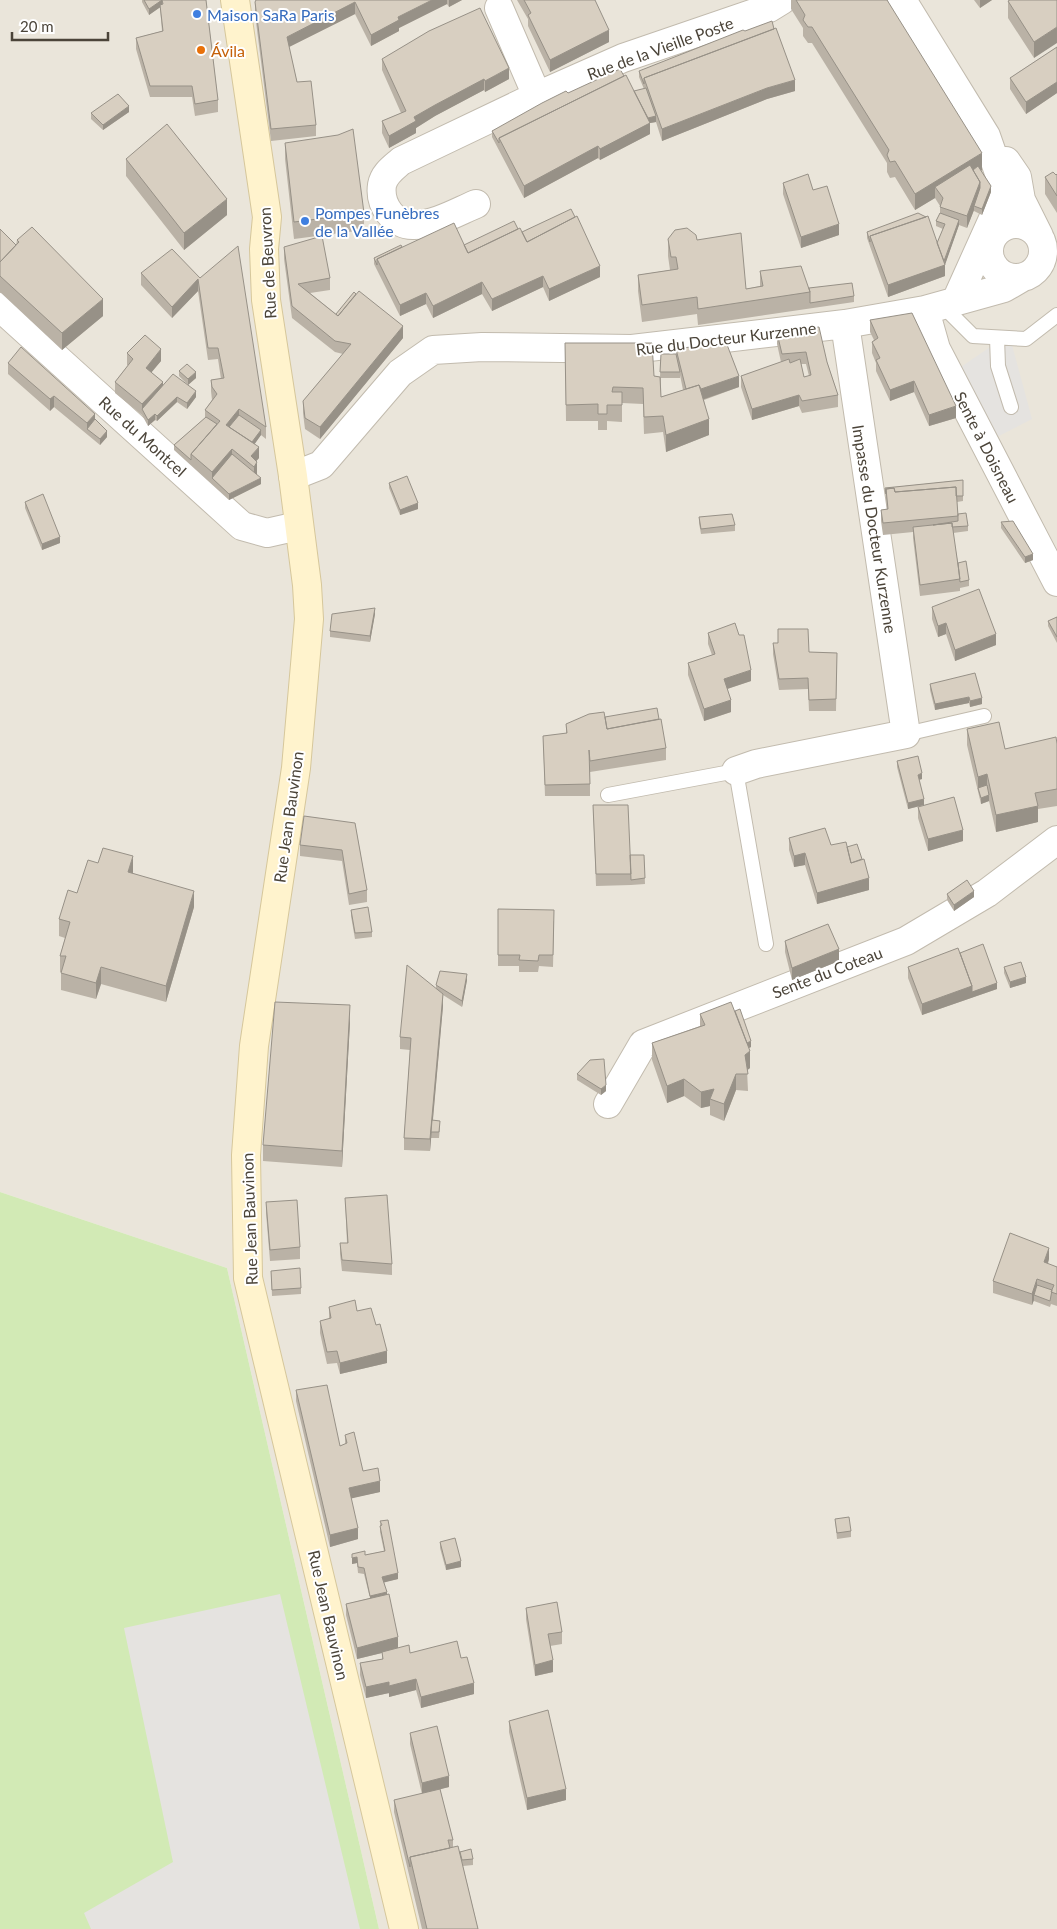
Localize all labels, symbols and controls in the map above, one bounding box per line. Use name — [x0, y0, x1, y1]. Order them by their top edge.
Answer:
place label: Maison SaRa Paris — [207, 5, 335, 24]
marker: Maison SaRa Paris — [191, 8, 203, 20]
scale bar — [12, 10, 109, 42]
street label: Rue de la Vieille Poste — [584, 13, 736, 83]
text: 20 m — [20, 17, 54, 35]
place label: Ávila — [211, 41, 245, 60]
marker: Ávila — [195, 44, 207, 56]
place label: Pompes Funèbres de la Vallée — [315, 203, 440, 240]
street label: Rue de Beuvron — [255, 207, 279, 319]
marker: Pompes Funèbres de la Vallée — [299, 215, 311, 227]
street label: Rue du Docteur Kurzenne — [635, 318, 817, 358]
street label: Sente à Doisneau — [951, 388, 1023, 506]
street label: Rue du Montcel — [95, 392, 191, 480]
street label: Impasse du Docteur Kurzenne — [849, 423, 901, 635]
street label: Rue Jean Bauvinon — [269, 750, 307, 884]
street label: Sente du Coteau — [769, 942, 885, 1002]
street label: Rue Jean Bauvinon — [237, 1152, 261, 1286]
street label: Rue Jean Bauvinon — [305, 1548, 353, 1682]

